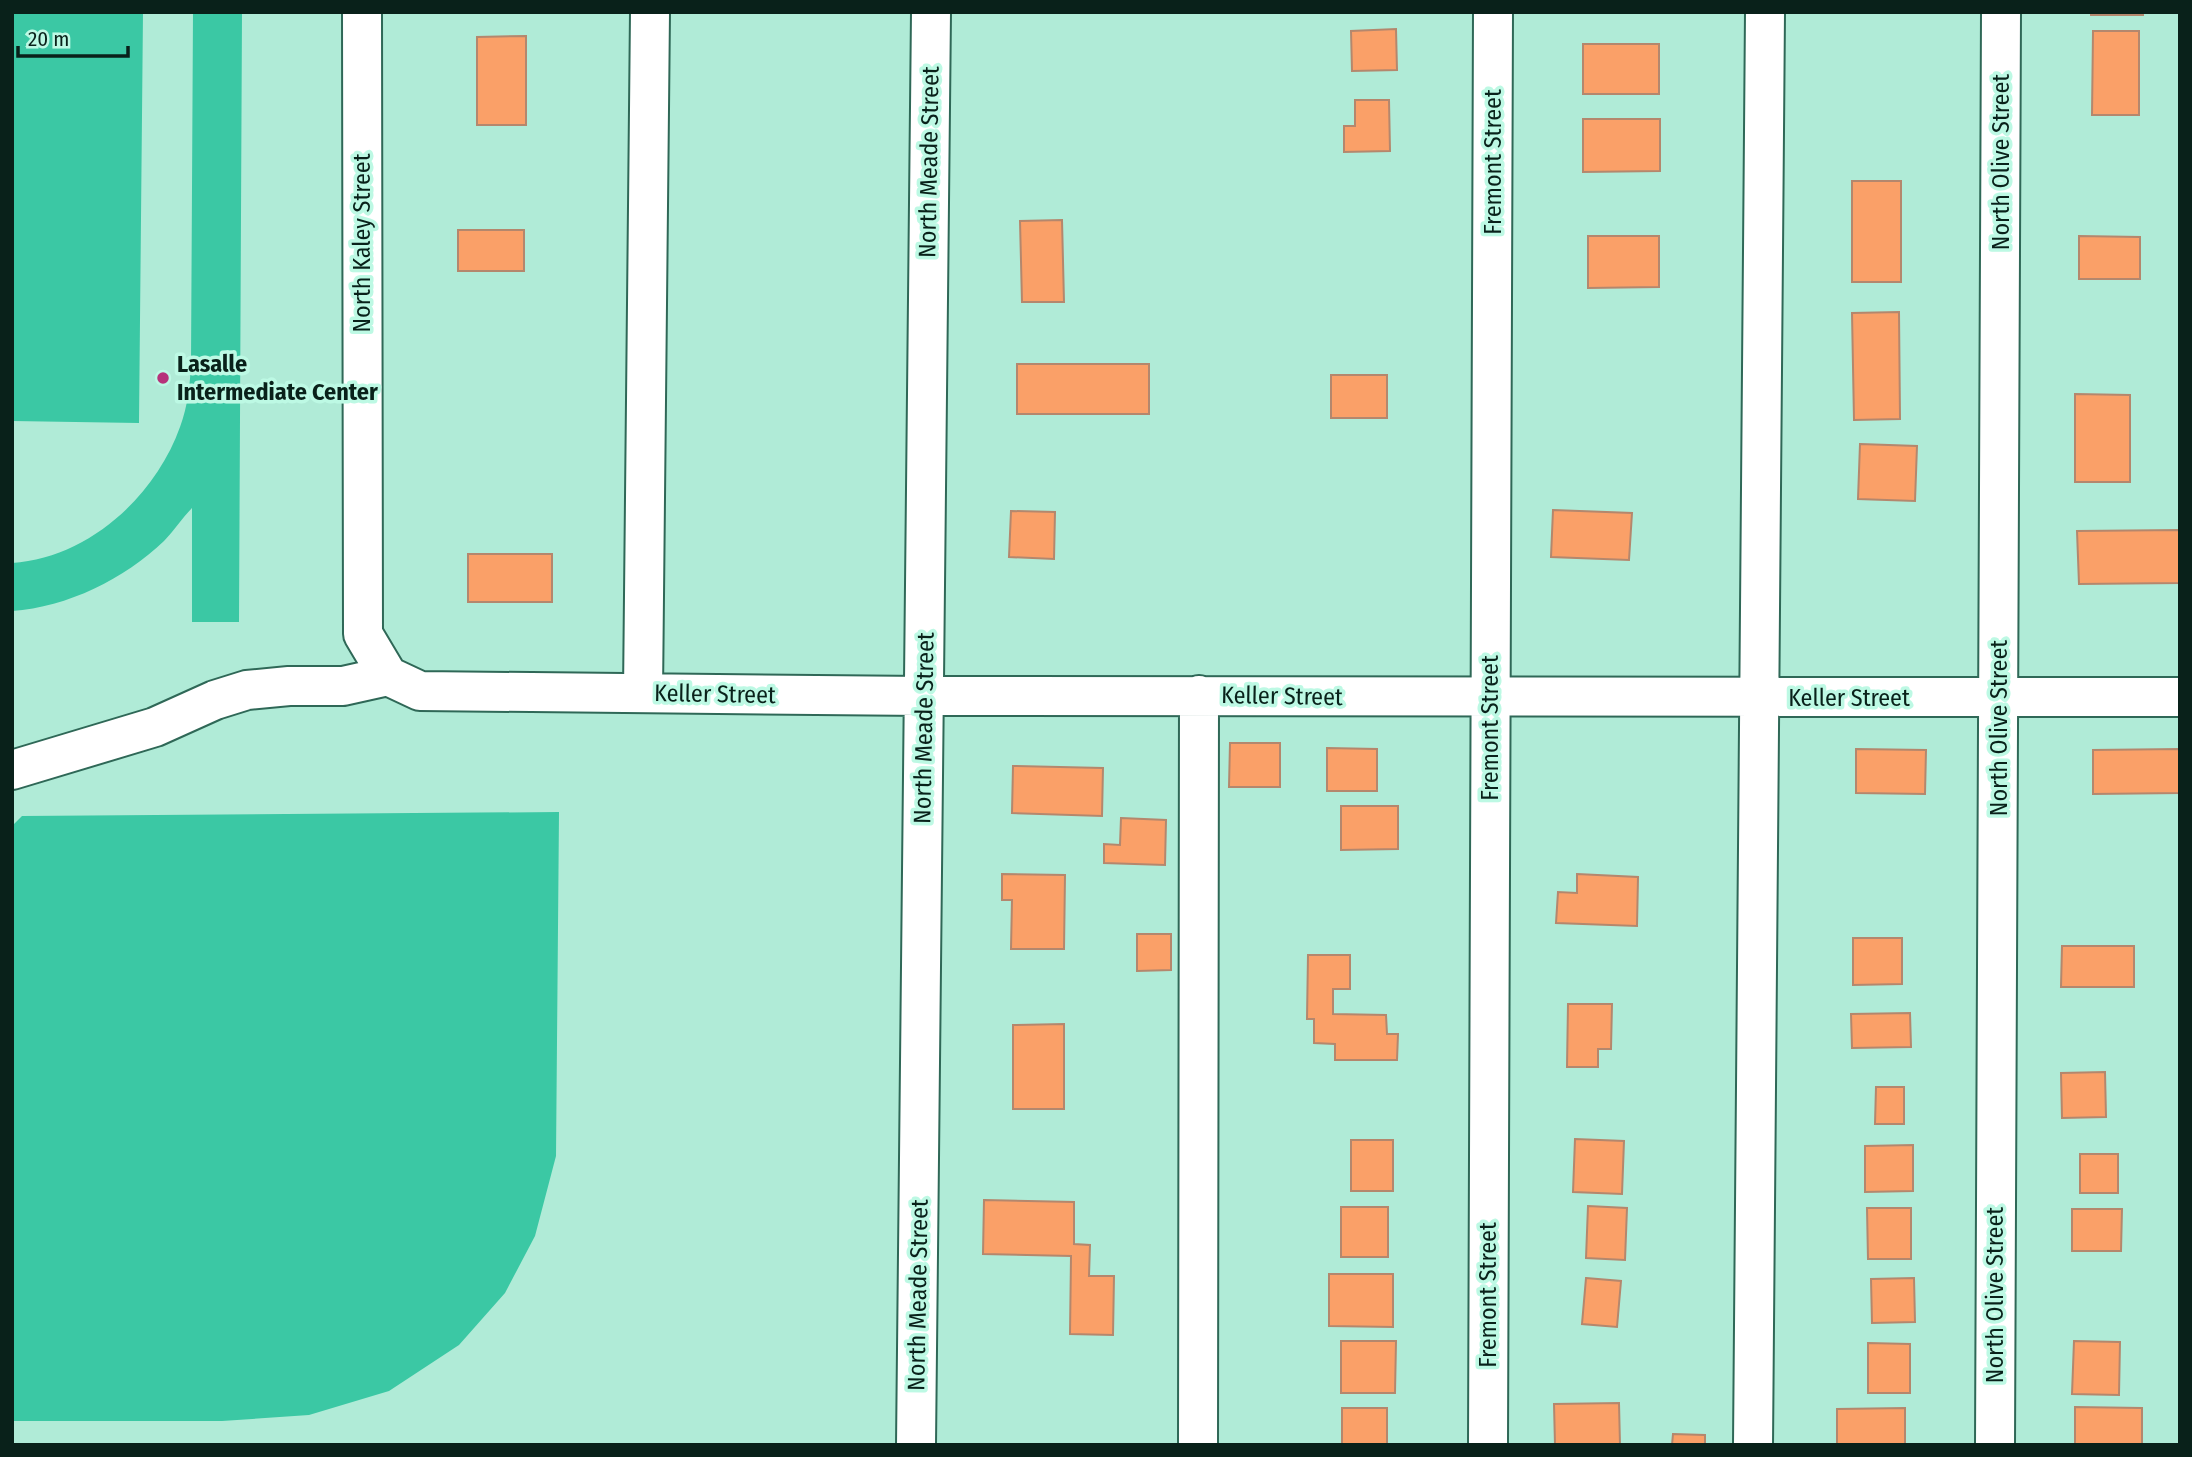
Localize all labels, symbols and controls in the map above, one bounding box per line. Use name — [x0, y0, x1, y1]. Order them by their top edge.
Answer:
scale bar — [18, 14, 128, 58]
text: 20 m — [28, 26, 69, 52]
street label: North Meade Street — [913, 66, 945, 258]
street label: North Olive Street — [1987, 74, 2015, 250]
street label: Fremont Street — [1479, 89, 1507, 235]
street label: North Kaley Street — [348, 153, 376, 333]
place label: Lasalle Intermediate Center — [177, 350, 378, 406]
marker: Lasalle Intermediate Center — [155, 370, 171, 386]
street label: North Meade Street — [908, 632, 940, 824]
street label: North Olive Street — [1985, 640, 2013, 816]
street label: Fremont Street — [1476, 655, 1504, 801]
street label: Keller Street — [654, 679, 776, 709]
street label: Keller Street — [1221, 681, 1343, 711]
street label: Keller Street — [1788, 684, 1910, 712]
street label: North Meade Street — [902, 1199, 934, 1391]
street label: North Olive Street — [1981, 1207, 2009, 1383]
street label: Fremont Street — [1474, 1222, 1502, 1368]

